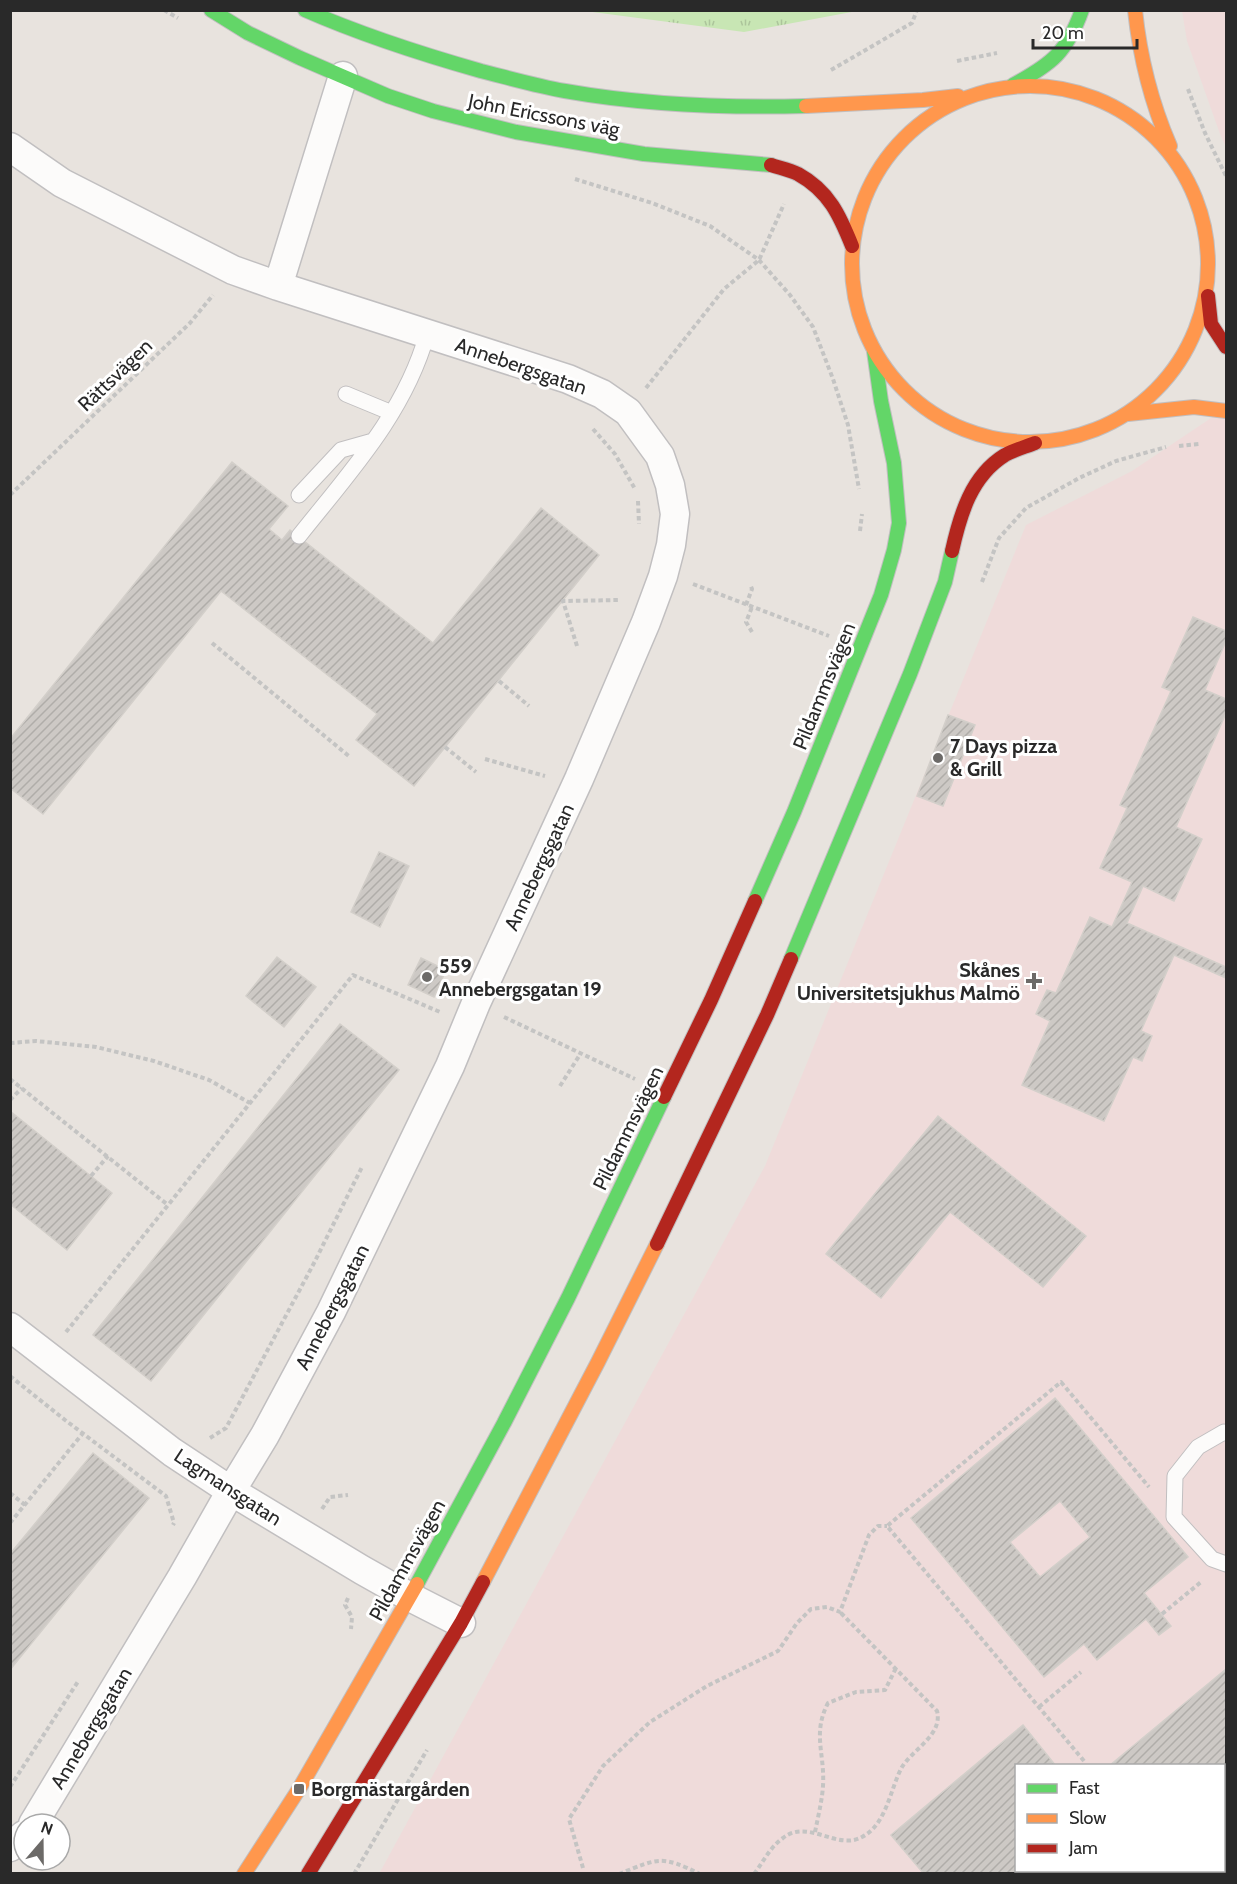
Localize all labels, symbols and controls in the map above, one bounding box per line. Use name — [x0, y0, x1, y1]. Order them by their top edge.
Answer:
scale bar — [1033, 12, 1136, 50]
text: 20 m — [1042, 22, 1084, 44]
street label: John Ericssons väg — [465, 88, 623, 142]
street label: Annebergsgatan — [452, 332, 590, 400]
street label: Rättsvägen — [73, 334, 157, 416]
street label: Pildammsvägen — [788, 619, 860, 753]
place label: 7 Days pizza & Grill — [950, 734, 1057, 781]
marker: 7 Days pizza & Grill — [931, 751, 945, 765]
street label: Annebergsgatan — [499, 800, 579, 934]
place label: 559 Annebergsgatan 19 — [439, 954, 601, 1001]
place label: Skånes Universitetsjukhus Malmö — [797, 958, 1020, 1005]
marker: 559 Annebergsgatan 19 — [420, 970, 434, 984]
marker: Skånes Universitetsjukhus Malmö — [1025, 972, 1043, 990]
street label: Pildammsvägen — [588, 1062, 668, 1194]
street label: Annebergsgatan — [290, 1240, 374, 1374]
street label: Lagmansgatan — [170, 1443, 286, 1531]
street label: Pildammsvägen — [364, 1495, 450, 1625]
street label: Annebergsgatan — [45, 1663, 137, 1793]
legend — [1015, 1764, 1225, 1872]
place label: Borgmästargården — [311, 1777, 470, 1801]
text: Fast — [1069, 1777, 1100, 1799]
marker: Borgmästargården — [292, 1782, 306, 1796]
text: Slow — [1069, 1807, 1106, 1829]
north arrow — [12, 1812, 72, 1872]
text: N — [38, 1818, 56, 1839]
text: Jam — [1068, 1837, 1098, 1859]

